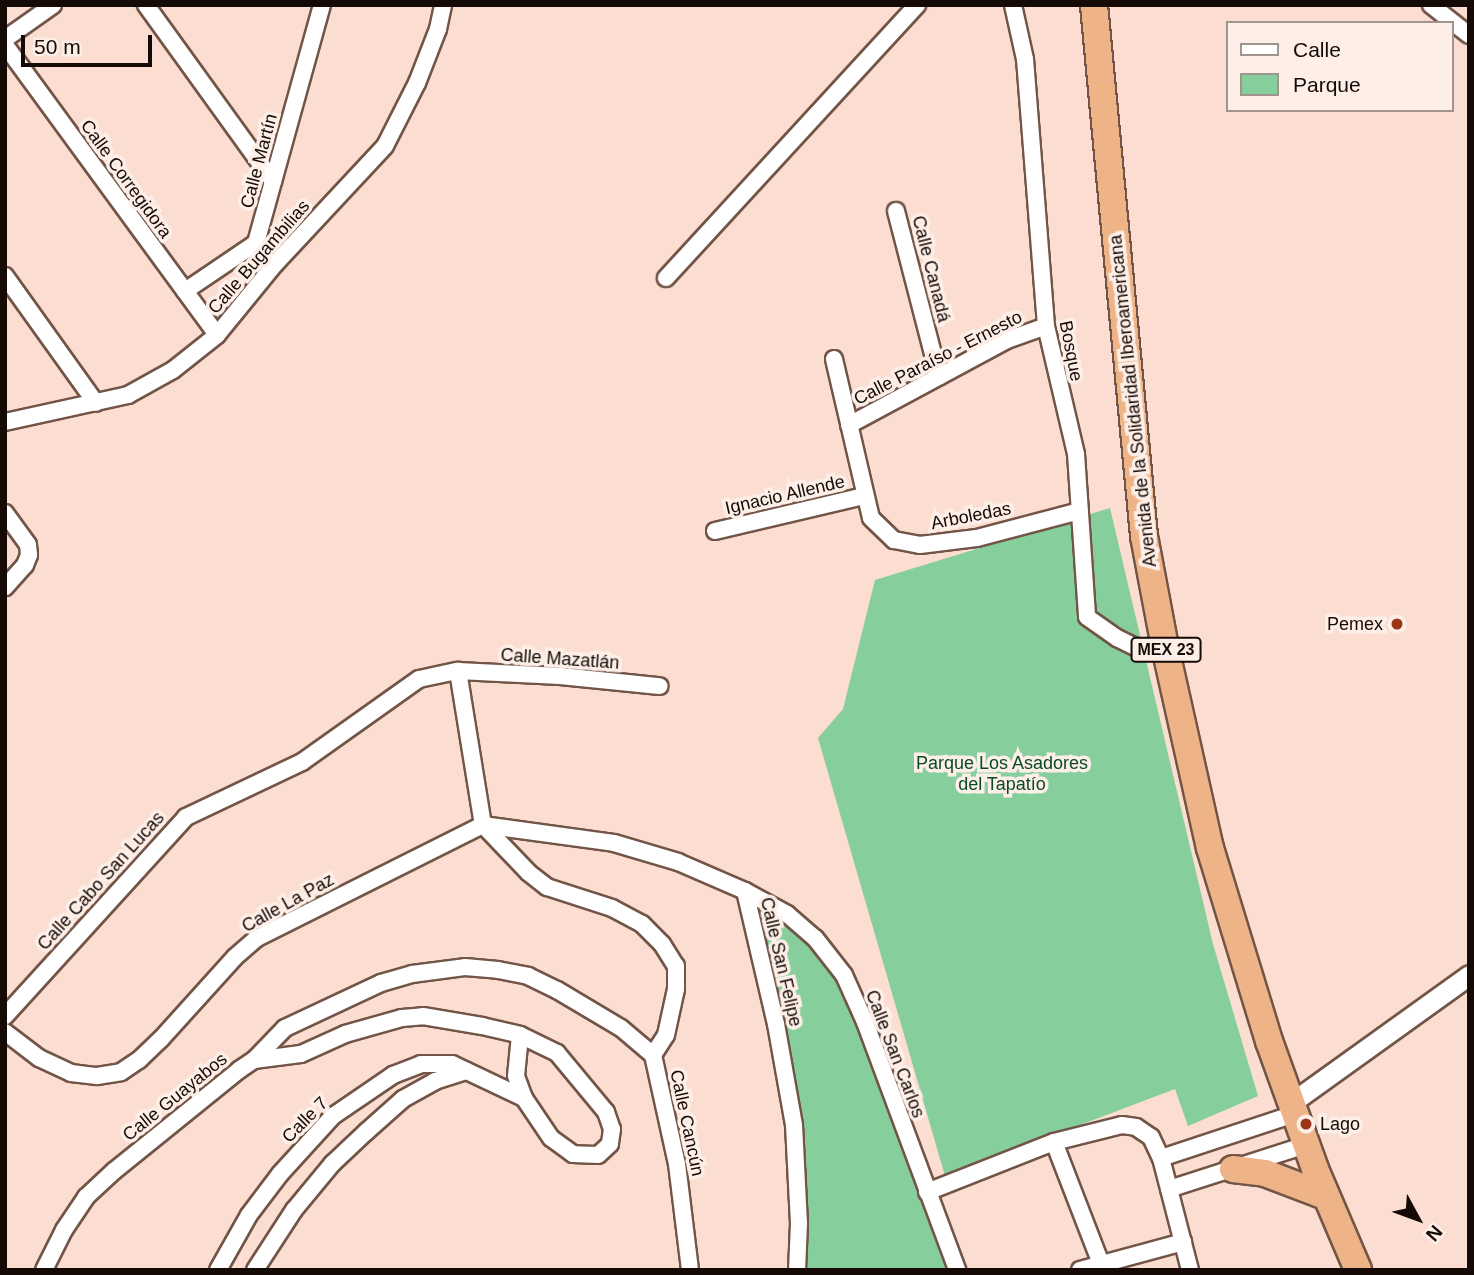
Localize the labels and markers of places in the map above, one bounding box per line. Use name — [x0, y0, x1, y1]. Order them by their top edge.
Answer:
place label: Pemex — [1327, 613, 1383, 635]
marker: Pemex — [1389, 616, 1405, 632]
place label: Lago — [1320, 1113, 1360, 1135]
marker: Lago — [1298, 1116, 1314, 1132]

